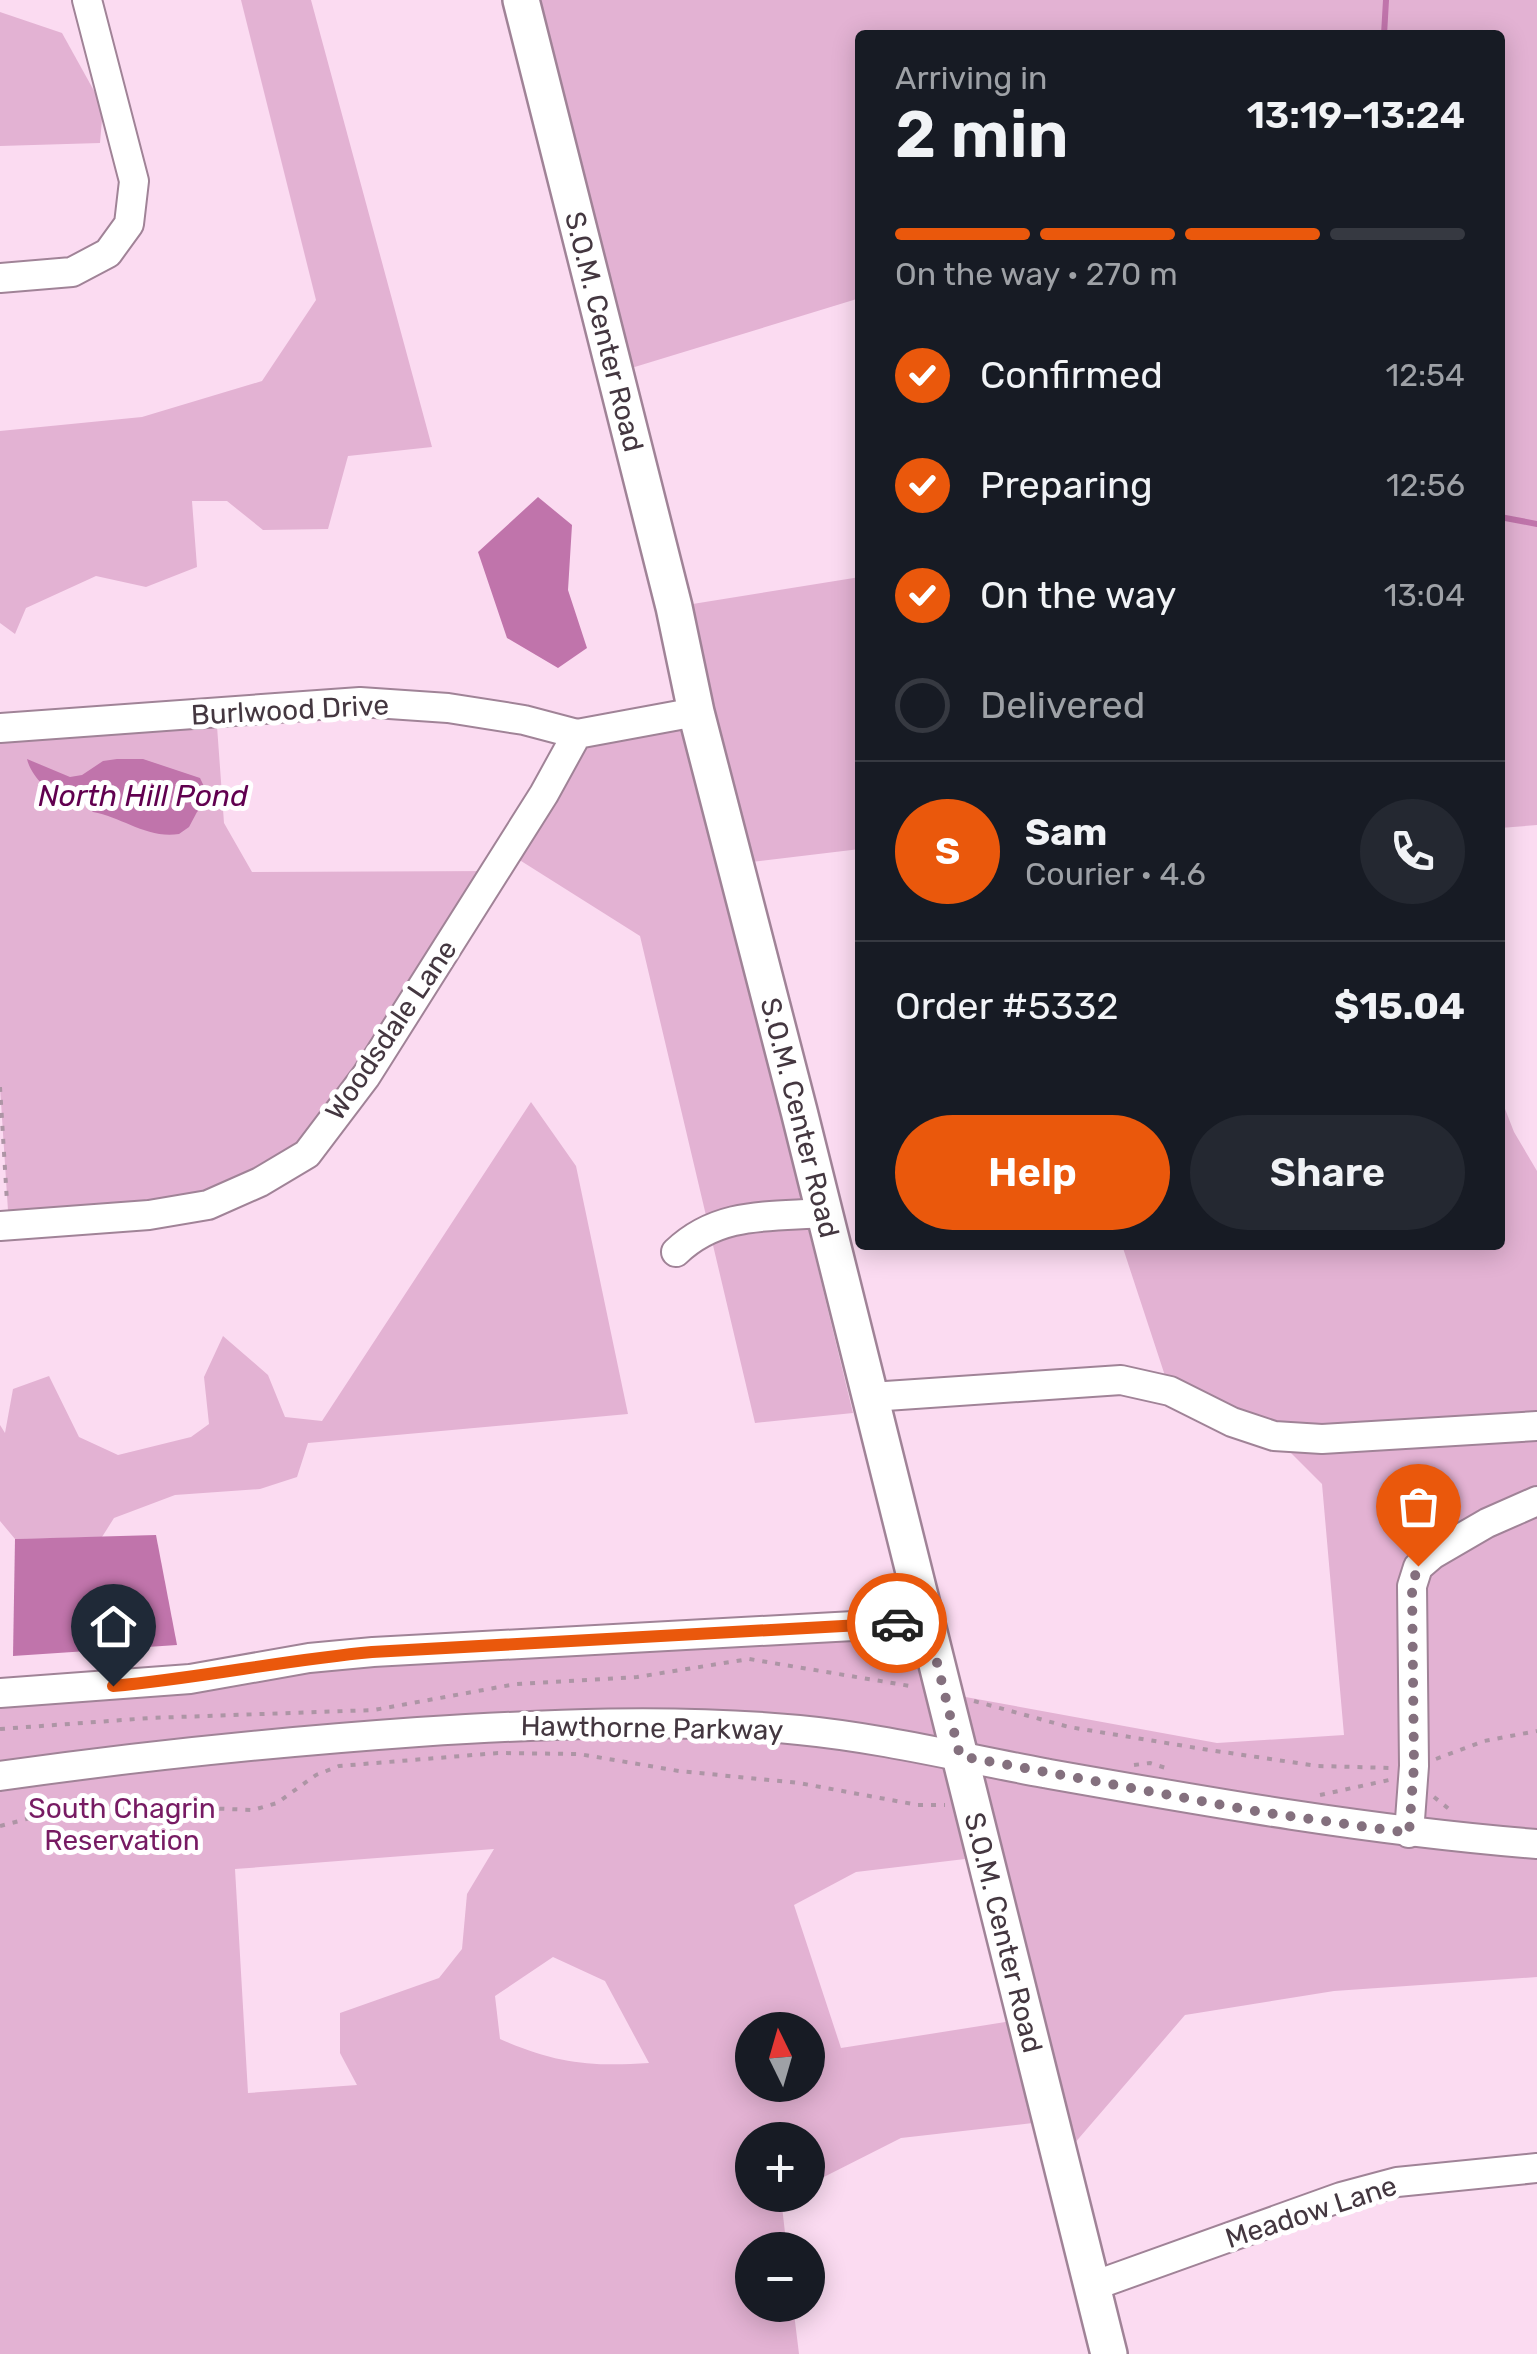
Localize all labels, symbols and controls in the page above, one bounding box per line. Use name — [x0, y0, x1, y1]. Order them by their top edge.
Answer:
text: Arriving in — [895, 59, 1047, 97]
text: 13:19–13:24 — [1247, 92, 1465, 138]
text: 2 min — [895, 96, 1069, 173]
street label: S.O.M. Center Road — [558, 208, 651, 455]
text: On the way · 270 m — [895, 255, 1178, 293]
icon: check — [895, 348, 950, 403]
text: Confirmed — [980, 352, 1163, 398]
text: 12:54 — [1385, 356, 1465, 394]
icon: check — [895, 458, 950, 513]
text: Preparing — [980, 462, 1153, 508]
text: 12:56 — [1386, 466, 1465, 504]
icon: check — [895, 568, 950, 623]
text: On the way — [980, 572, 1176, 618]
text: 13:04 — [1384, 576, 1465, 614]
text: Delivered — [980, 682, 1145, 728]
street label: Burlwood Drive — [190, 688, 390, 732]
water label: North Hill Pond — [38, 778, 249, 814]
button: phone — [1360, 799, 1465, 904]
text: Sam — [1025, 809, 1107, 855]
text: S — [935, 828, 960, 874]
text: Courier · 4.6 — [1025, 855, 1206, 893]
street label: Woodsdale Lane — [319, 934, 463, 1126]
text: Order #5332 — [895, 983, 1119, 1029]
text: $15.04 — [1334, 983, 1465, 1029]
street label: S.O.M. Center Road — [754, 994, 846, 1241]
button: Help — [895, 1115, 1170, 1230]
button: Share — [1190, 1115, 1465, 1230]
pin — [1376, 1464, 1461, 1567]
icon: bag — [1391, 1479, 1446, 1534]
courier — [847, 1573, 947, 1673]
pin — [71, 1584, 156, 1687]
icon: car — [870, 1596, 925, 1651]
icon: home — [86, 1599, 141, 1654]
street label: Hawthorne Parkway — [520, 1709, 784, 1747]
park label: South Chagrin Reservation — [28, 1792, 216, 1857]
street label: S.O.M. Center Road — [958, 1809, 1050, 2056]
north arrow — [735, 2012, 825, 2102]
map controls — [735, 2012, 825, 2322]
button: + — [735, 2122, 825, 2212]
street label: Meadow Lane — [1221, 2169, 1401, 2255]
button: − — [735, 2232, 825, 2322]

